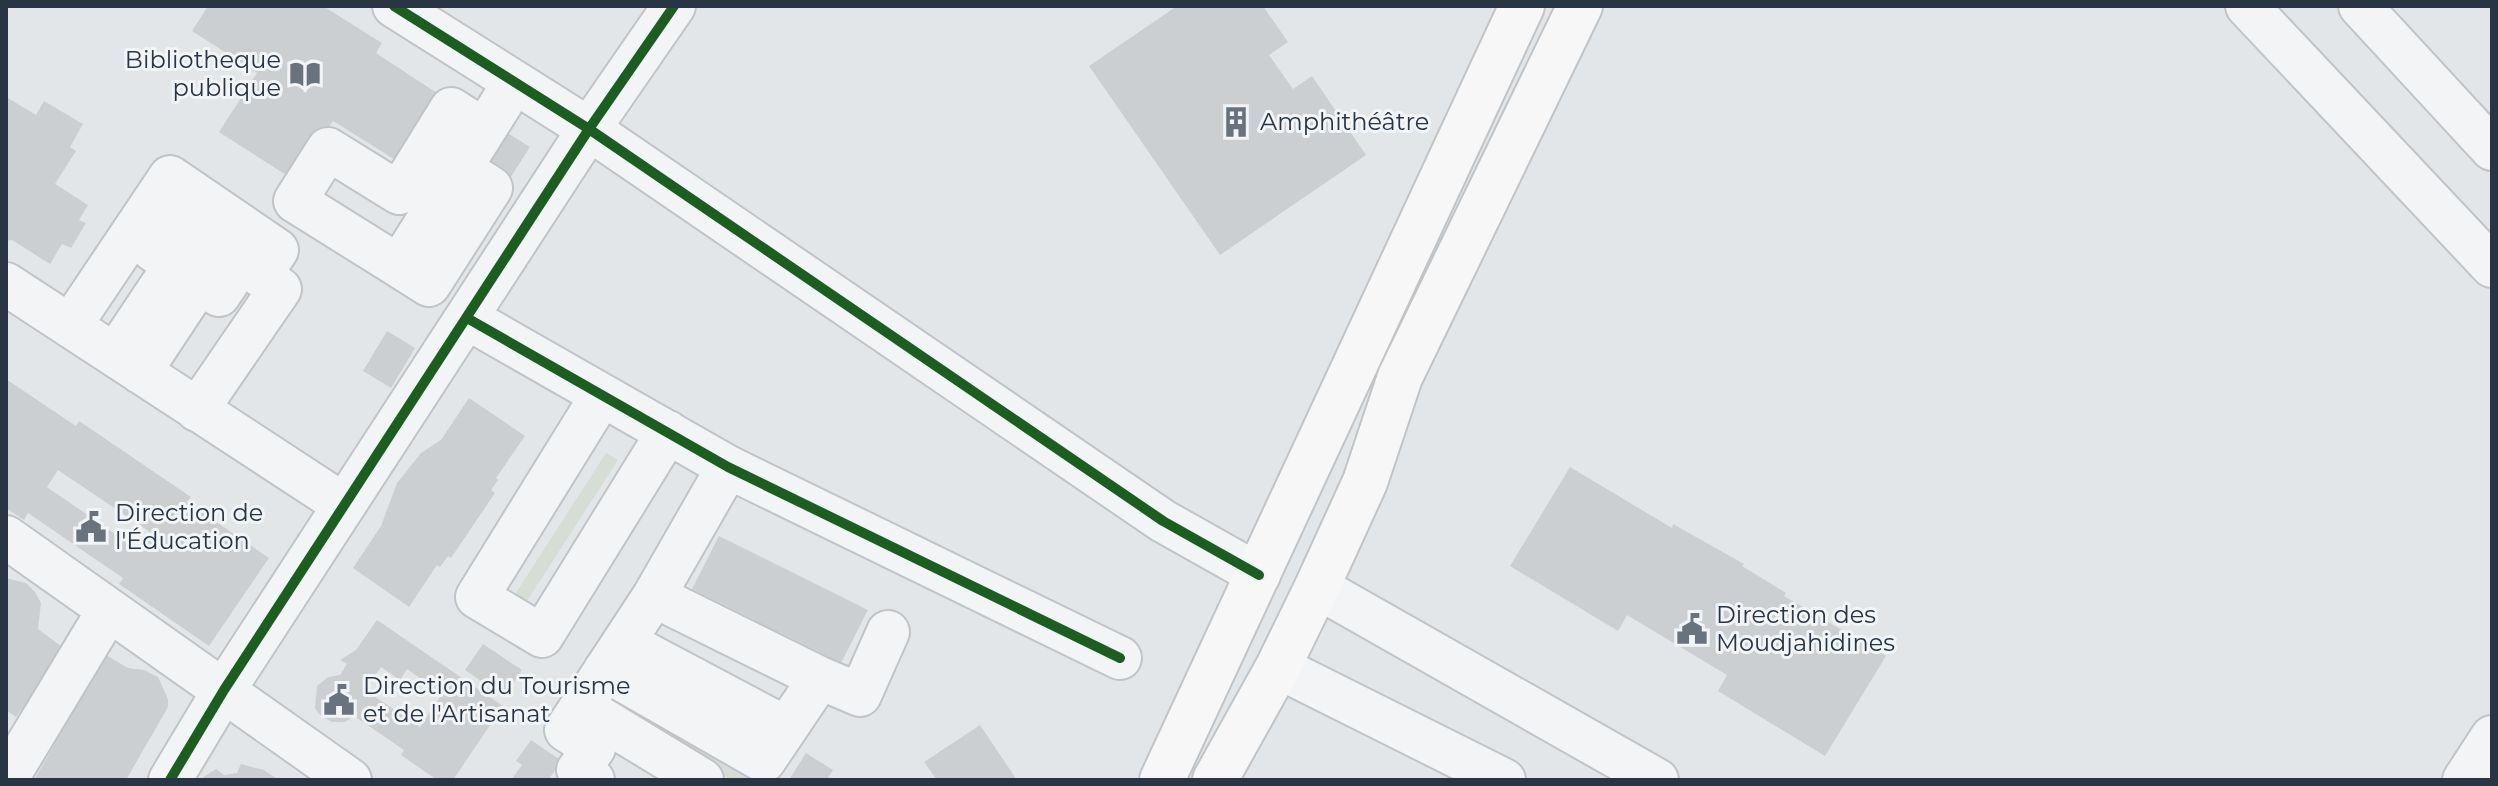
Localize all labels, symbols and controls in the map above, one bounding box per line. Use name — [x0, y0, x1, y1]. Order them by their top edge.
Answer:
place label: Bibliotheque publique — [125, 45, 281, 102]
library icon: Bibliotheque publique — [288, 57, 322, 91]
building icon: Amphithéâtre — [1219, 105, 1253, 139]
place label: Amphithéâtre — [1260, 107, 1429, 136]
place label: Direction de l'Éducation — [115, 498, 263, 555]
public building icon: Direction de l'Éducation — [74, 510, 108, 544]
place label: Direction des Moudjahidines — [1716, 600, 1895, 657]
public building icon: Direction des Moudjahidines — [1675, 612, 1709, 646]
place label: Direction du Tourisme et de l'Artisanat — [363, 671, 630, 728]
public building icon: Direction du Tourisme et de l'Artisanat — [322, 683, 356, 717]

